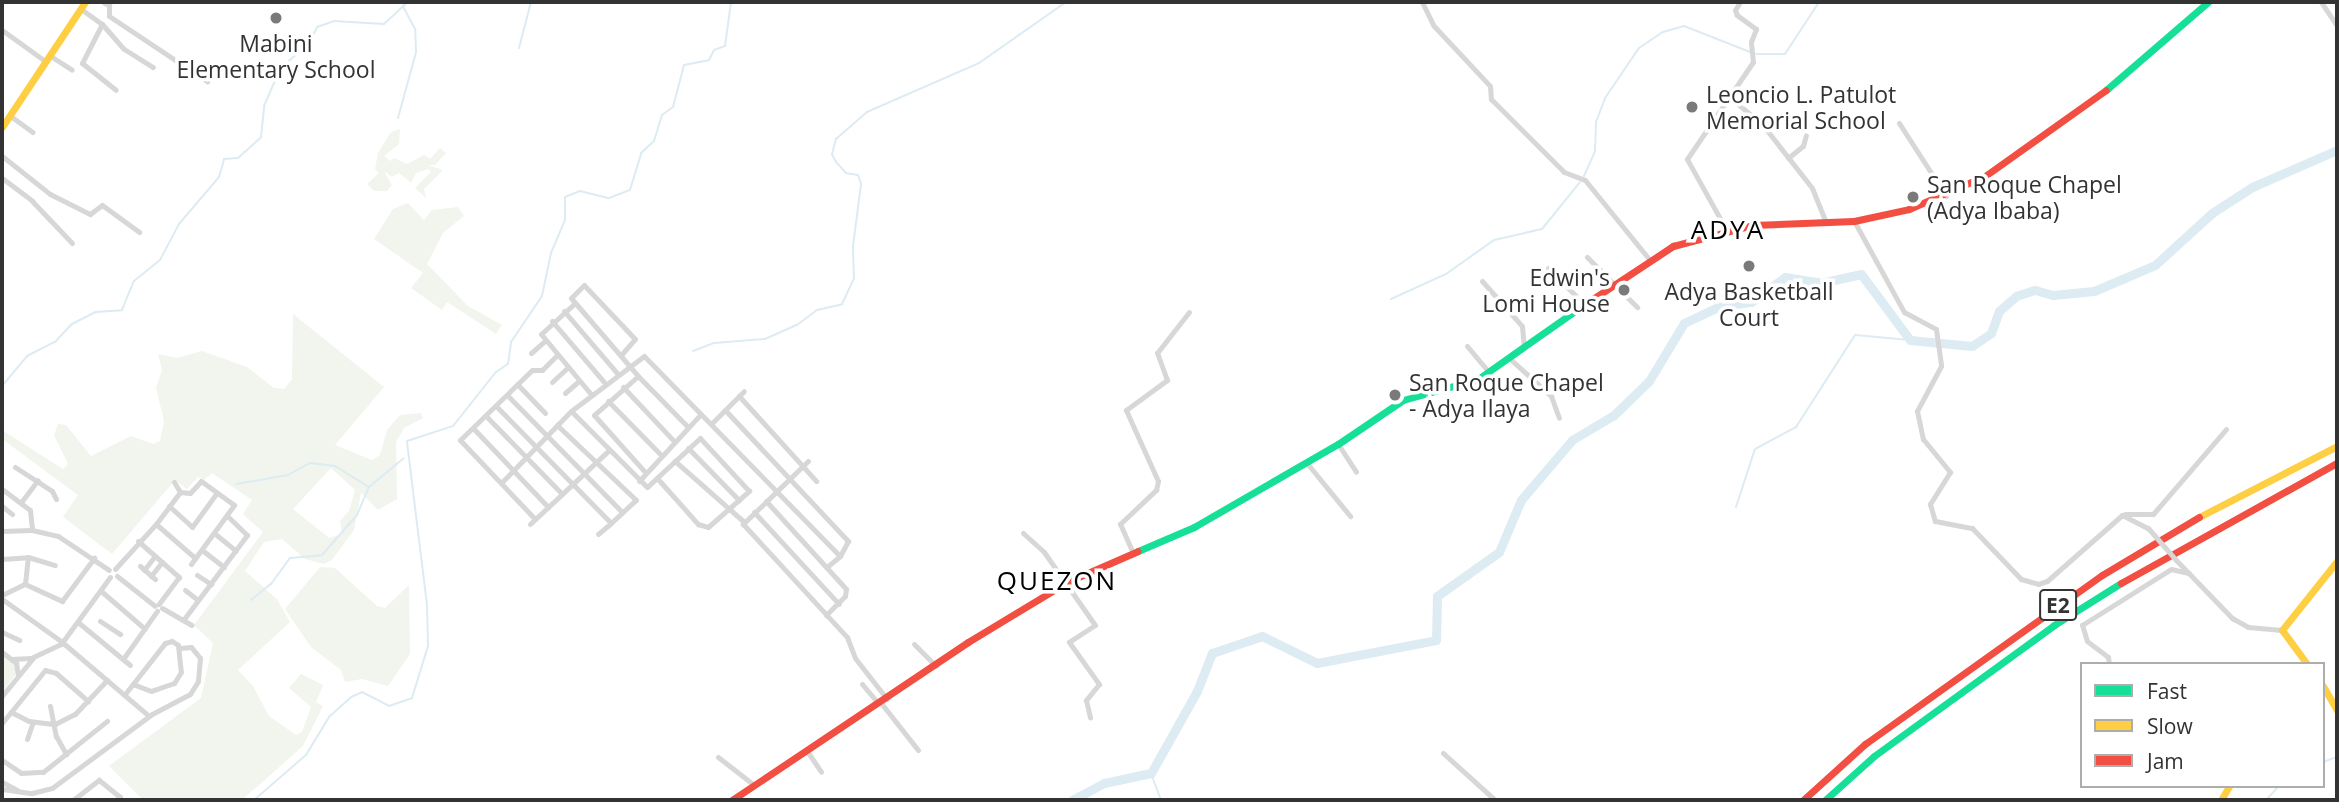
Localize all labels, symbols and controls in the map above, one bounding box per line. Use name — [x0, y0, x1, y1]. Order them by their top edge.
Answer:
marker: Mabini Elementary School — [268, 10, 284, 26]
place label: Mabini Elementary School — [177, 29, 375, 83]
place label: Leoncio L. Patulot Memorial School — [1706, 80, 1896, 134]
marker: Leoncio L. Patulot Memorial School — [1684, 99, 1700, 115]
place label: San Roque Chapel (Adya Ibaba) — [1927, 170, 2122, 224]
marker: San Roque Chapel (Adya Ibaba) — [1905, 189, 1921, 205]
district label: ADYA — [1691, 214, 1765, 246]
marker: Adya Basketball Court — [1741, 258, 1757, 274]
place label: Edwin's Lomi House — [1482, 263, 1610, 317]
place label: Adya Basketball Court — [1664, 277, 1834, 331]
marker: Edwin's Lomi House — [1616, 282, 1632, 298]
place label: San Roque Chapel - Adya Ilaya — [1409, 368, 1604, 422]
marker: San Roque Chapel - Adya Ilaya — [1387, 387, 1403, 403]
district label: QUEZON — [998, 565, 1116, 597]
road number: E2 — [2039, 588, 2077, 622]
legend — [2080, 662, 2325, 788]
text: Fast — [2147, 677, 2187, 705]
text: Slow — [2147, 712, 2193, 740]
text: Jam — [2147, 747, 2184, 775]

